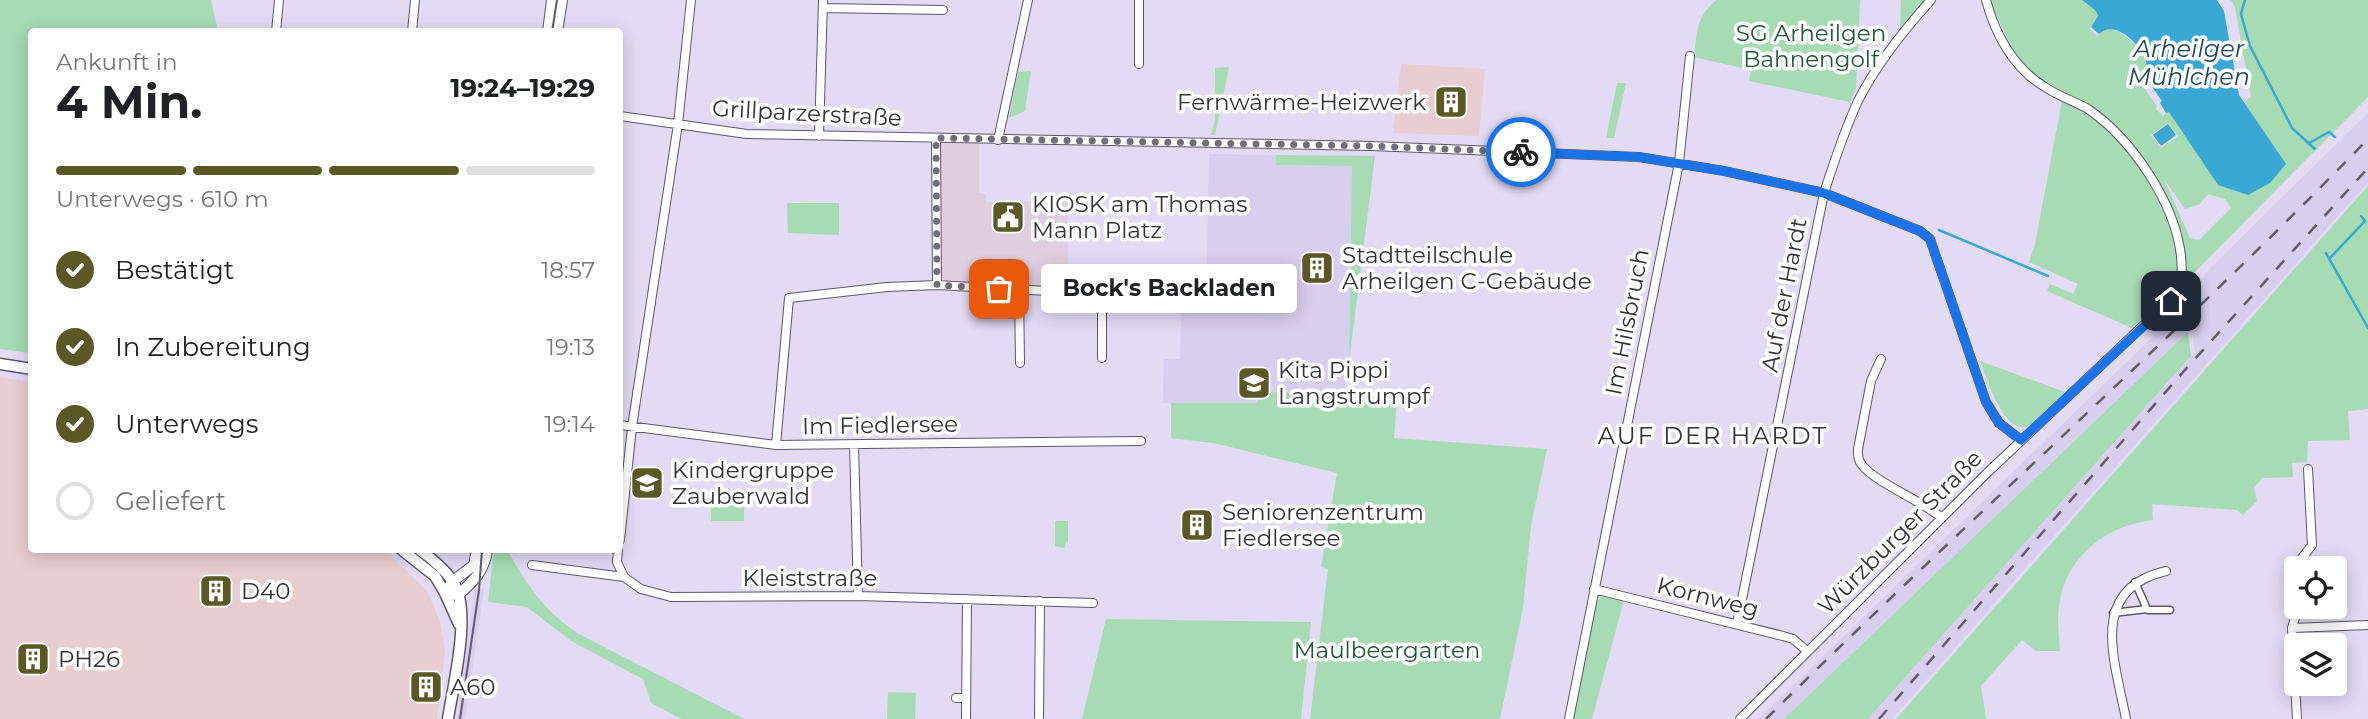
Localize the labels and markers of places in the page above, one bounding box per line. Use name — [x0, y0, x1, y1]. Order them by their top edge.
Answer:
building icon: Fernwärme-Heizwerk — [1432, 83, 1470, 121]
place label: Fernwärme-Heizwerk — [1177, 88, 1426, 116]
place label: KIOSK am Thomas Mann Platz — [1032, 190, 1248, 244]
public building icon: KIOSK am Thomas Mann Platz — [989, 198, 1027, 236]
place label: Stadtteilschule Arheilgen C-Gebäude — [1342, 241, 1592, 295]
building icon: Stadtteilschule Arheilgen C-Gebäude — [1298, 249, 1336, 287]
pin — [969, 259, 1029, 319]
callout: Bock's Backladen — [1041, 264, 1296, 314]
pin — [2141, 271, 2201, 331]
place label: Kita Pippi Langstrumpf — [1278, 356, 1431, 410]
school or university icon: Kita Pippi Langstrumpf — [1235, 364, 1273, 402]
place label: Kindergruppe Zauberwald — [672, 456, 834, 510]
school or university icon: Kindergruppe Zauberwald — [628, 464, 666, 502]
place label: Seniorenzentrum Fiedlersee — [1222, 498, 1424, 552]
building icon: Seniorenzentrum Fiedlersee — [1178, 506, 1216, 544]
building icon: D40 — [197, 572, 235, 610]
place label: D40 — [241, 577, 290, 605]
building icon: PH26 — [14, 640, 52, 678]
place label: PH26 — [58, 645, 120, 673]
building icon: A60 — [407, 668, 445, 706]
place label: A60 — [450, 673, 496, 701]

